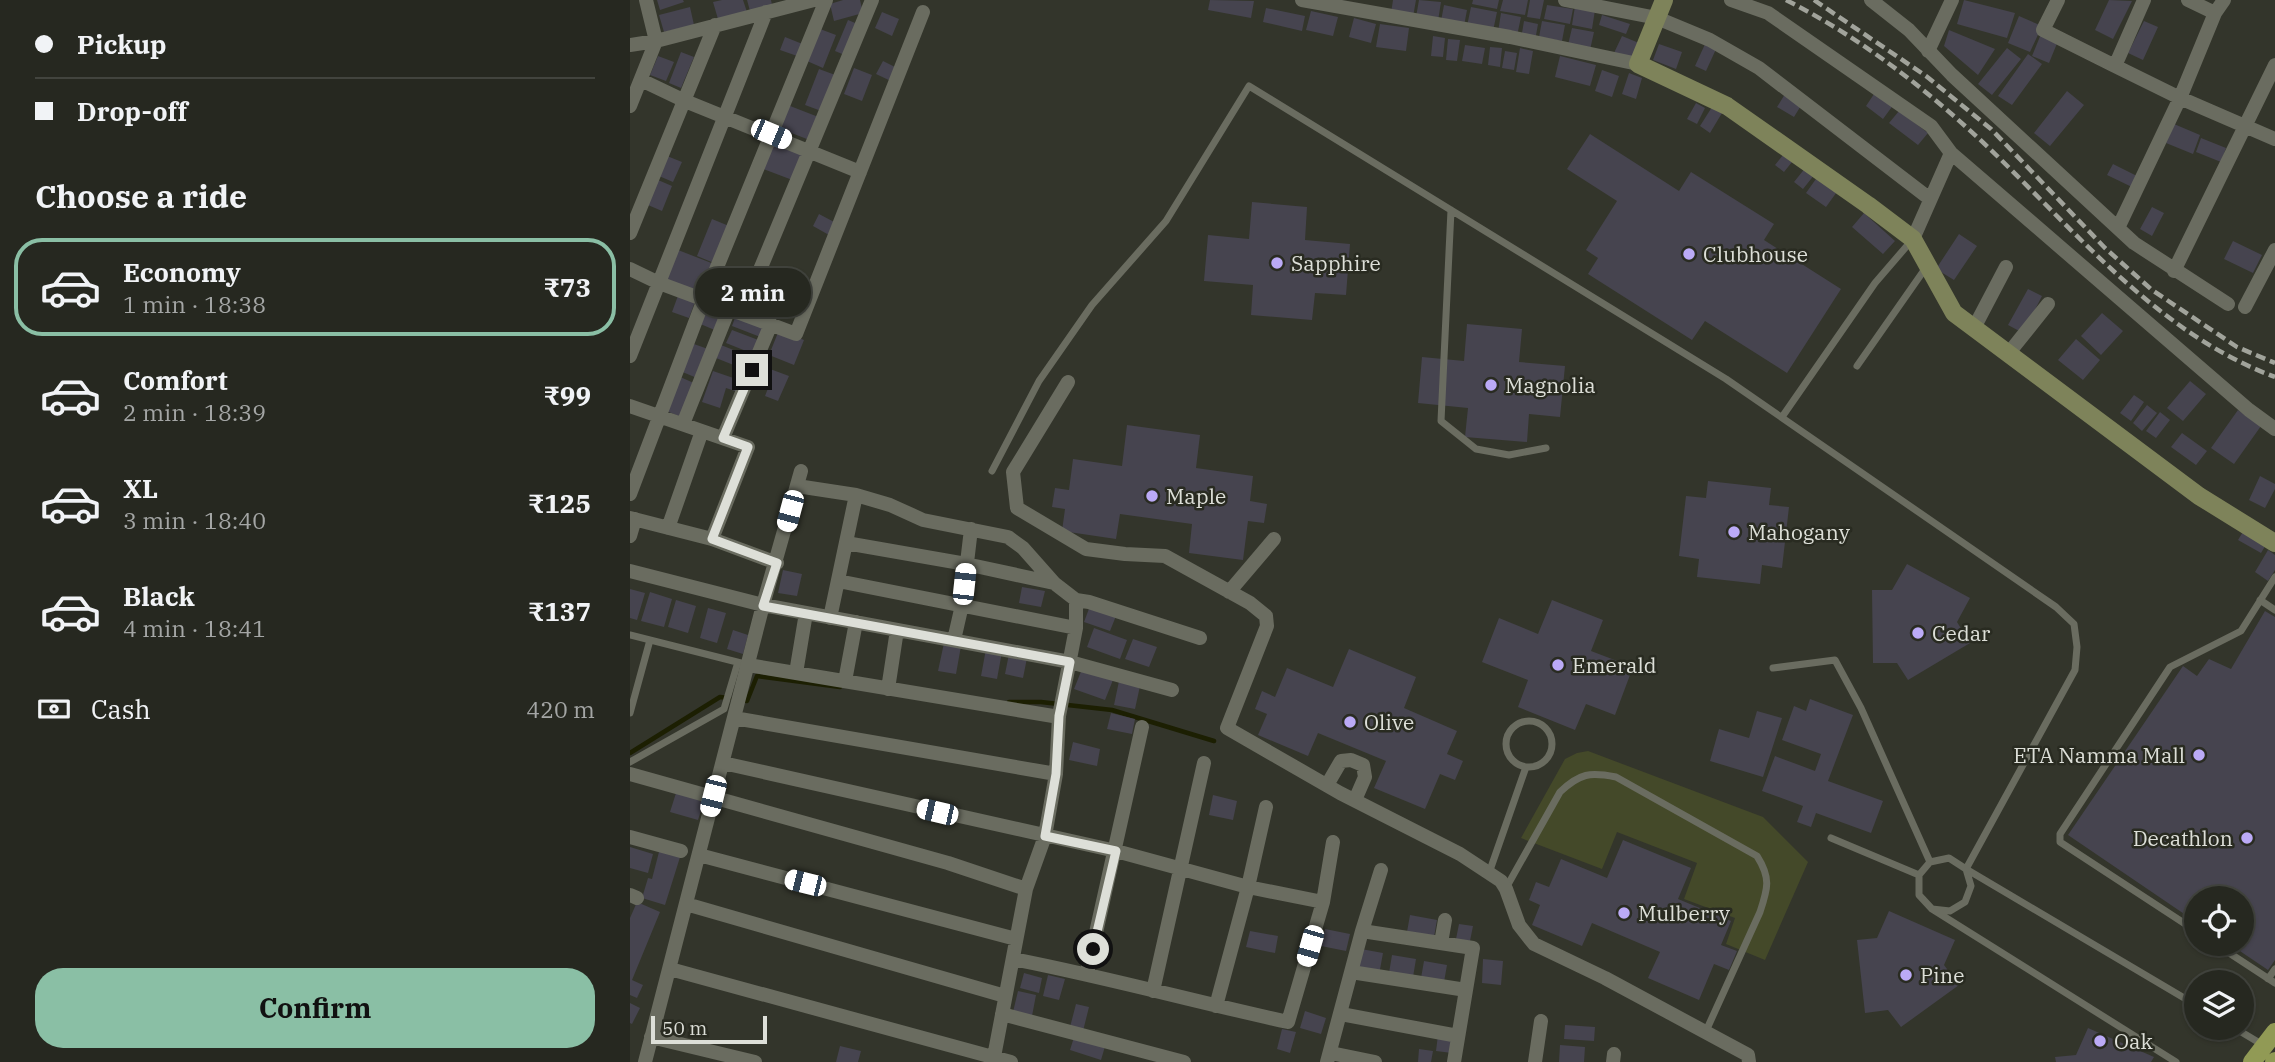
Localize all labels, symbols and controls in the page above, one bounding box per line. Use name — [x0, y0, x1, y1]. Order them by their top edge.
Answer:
text: Pickup — [77, 27, 167, 61]
text: Drop-off — [77, 94, 188, 128]
car — [748, 116, 795, 152]
text: Choose a ride — [35, 175, 247, 217]
place label: Clubhouse — [1703, 240, 1808, 268]
marker: Clubhouse — [1681, 246, 1697, 262]
place label: Sapphire — [1291, 249, 1381, 277]
text: Economy — [123, 255, 241, 289]
marker: Sapphire — [1269, 255, 1285, 271]
icon: car — [39, 256, 102, 319]
callout: 2 min — [694, 268, 810, 318]
text: ₹73 — [543, 270, 591, 304]
text: 2 min — [721, 277, 785, 307]
text: 1 min · 18:38 — [123, 289, 266, 319]
route end — [736, 354, 768, 386]
text: Comfort — [123, 363, 228, 397]
icon: car — [39, 364, 102, 427]
place label: Magnolia — [1505, 371, 1596, 399]
marker: Magnolia — [1483, 377, 1499, 393]
text: ₹99 — [543, 378, 591, 412]
text: 2 min · 18:39 — [123, 397, 266, 427]
text: XL — [123, 471, 158, 505]
icon: car — [39, 472, 102, 535]
place label: Maple — [1166, 482, 1226, 510]
text: ₹125 — [528, 486, 591, 520]
car — [775, 488, 806, 534]
marker: Maple — [1144, 488, 1160, 504]
text: 3 min · 18:40 — [123, 505, 266, 535]
place label: Mahogany — [1748, 518, 1851, 546]
marker: Mahogany — [1726, 524, 1742, 540]
car — [952, 562, 977, 606]
text: Black — [123, 579, 195, 613]
icon: car — [39, 580, 102, 643]
text: ₹137 — [528, 594, 591, 628]
text: 4 min · 18:41 — [123, 613, 266, 643]
place label: Cedar — [1932, 619, 1991, 647]
marker: Cedar — [1910, 625, 1926, 641]
place label: Emerald — [1572, 651, 1657, 679]
marker: Emerald — [1550, 657, 1566, 673]
icon: cash — [35, 690, 73, 728]
text: Cash — [91, 692, 151, 726]
text: 420 m — [526, 694, 595, 724]
place label: Olive — [1364, 708, 1414, 736]
marker: Olive — [1342, 714, 1358, 730]
place label: ETA Namma Mall — [2013, 741, 2185, 769]
marker: ETA Namma Mall — [2191, 747, 2207, 763]
car — [698, 773, 729, 819]
car — [915, 797, 960, 827]
place label: Decathlon — [2133, 824, 2233, 852]
marker: Decathlon — [2239, 830, 2255, 846]
car — [783, 868, 828, 898]
map controls — [2184, 886, 2254, 1040]
button: locate — [2184, 886, 2254, 956]
place label: Mulberry — [1638, 899, 1731, 927]
marker: Mulberry — [1616, 905, 1632, 921]
car — [1295, 923, 1326, 969]
route start — [1077, 933, 1109, 965]
place label: Pine — [1920, 961, 1964, 989]
marker: Pine — [1898, 967, 1914, 983]
button: Confirm — [35, 968, 595, 1048]
button: layers — [2184, 970, 2254, 1040]
scale bar — [651, 1013, 766, 1045]
text: 50 m — [662, 1016, 707, 1040]
place label: Oak — [2114, 1027, 2154, 1055]
marker: Oak — [2092, 1033, 2108, 1049]

